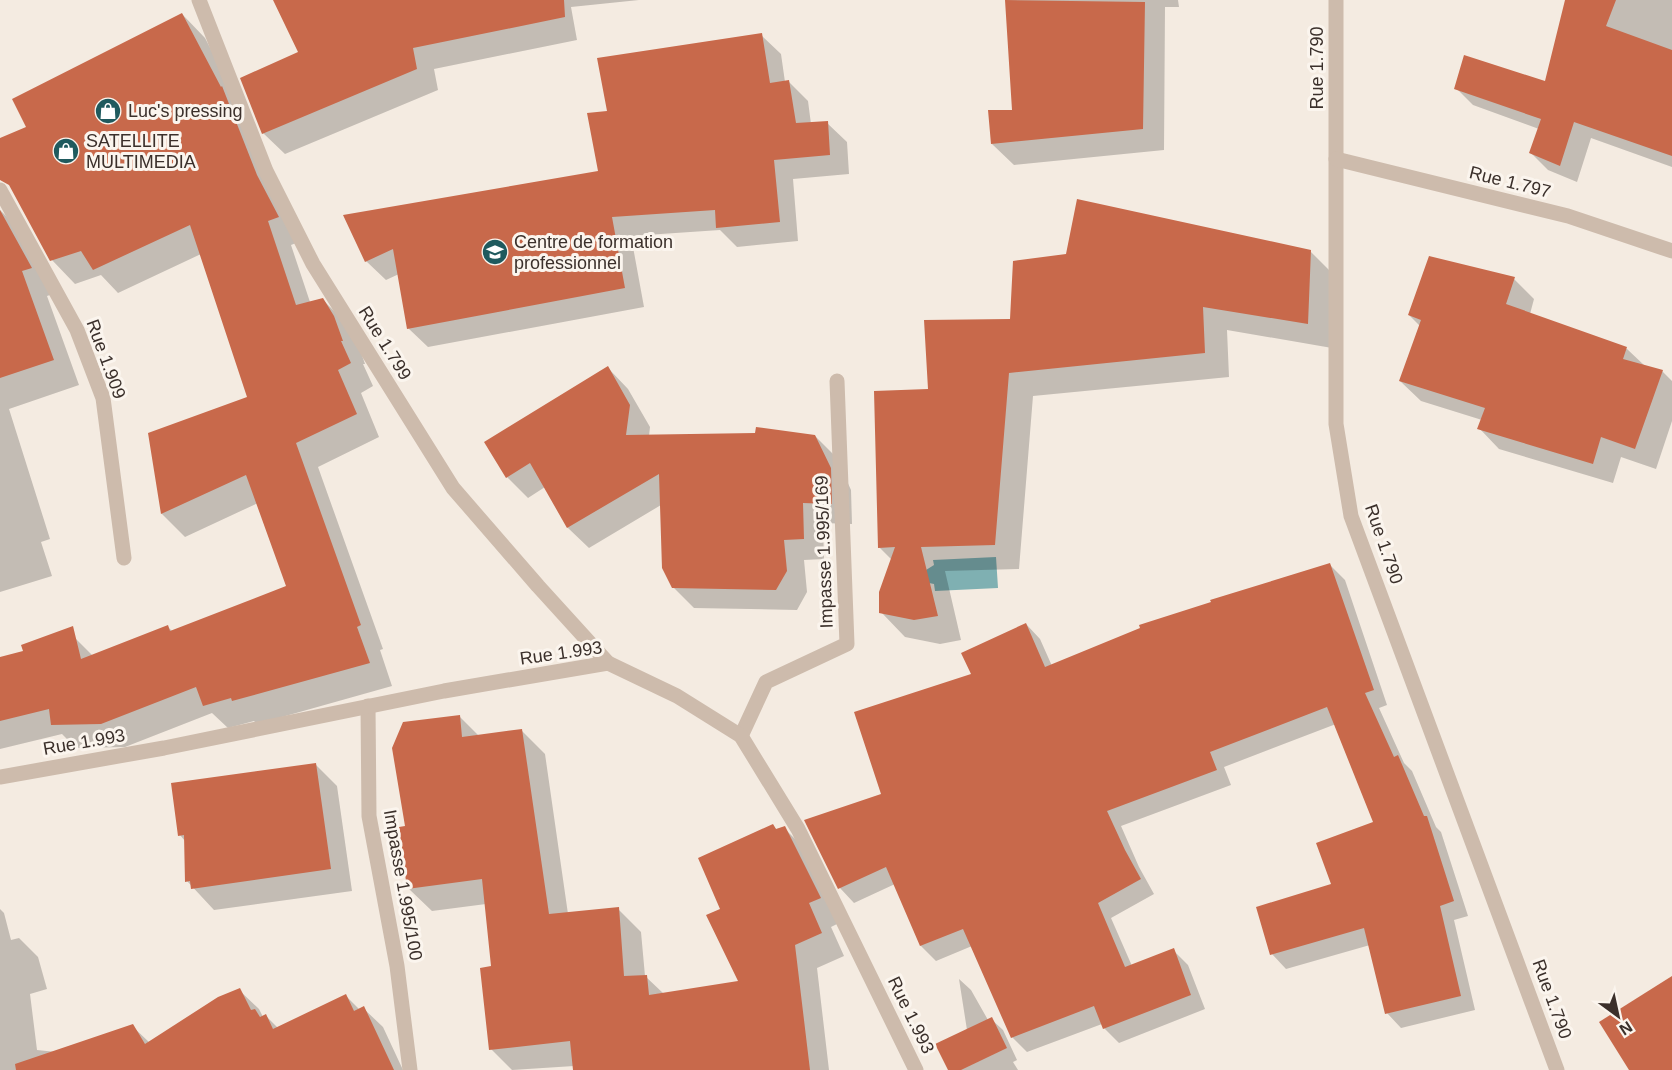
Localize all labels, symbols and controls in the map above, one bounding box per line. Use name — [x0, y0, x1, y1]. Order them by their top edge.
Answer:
street label: Rue 1.790 — [1307, 26, 1327, 110]
shop icon: Luc's pressing — [93, 96, 123, 126]
place label: Luc's pressing — [128, 101, 243, 121]
place label: SATELLITE MULTIMEDIA — [86, 131, 196, 172]
shop icon: SATELLITE MULTIMEDIA — [51, 136, 81, 166]
street label: Rue 1.797 — [1467, 162, 1553, 202]
place label: Centre de formation professionnel — [514, 232, 673, 273]
school or university icon: Centre de formation professionnel — [480, 237, 510, 267]
street label: Rue 1.799 — [355, 302, 415, 384]
street label: Rue 1.909 — [82, 317, 130, 401]
street label: Impasse 1.995/169 — [811, 475, 837, 629]
street label: Rue 1.790 — [1361, 501, 1407, 587]
street label: Rue 1.993 — [518, 637, 604, 669]
street label: Rue 1.993 — [41, 725, 127, 759]
street label: Impasse 1.995/100 — [380, 808, 426, 962]
street label: Rue 1.790 — [1528, 957, 1576, 1041]
street label: Rue 1.993 — [884, 973, 938, 1057]
north arrow — [1588, 986, 1648, 1046]
text: N — [1616, 1018, 1635, 1038]

